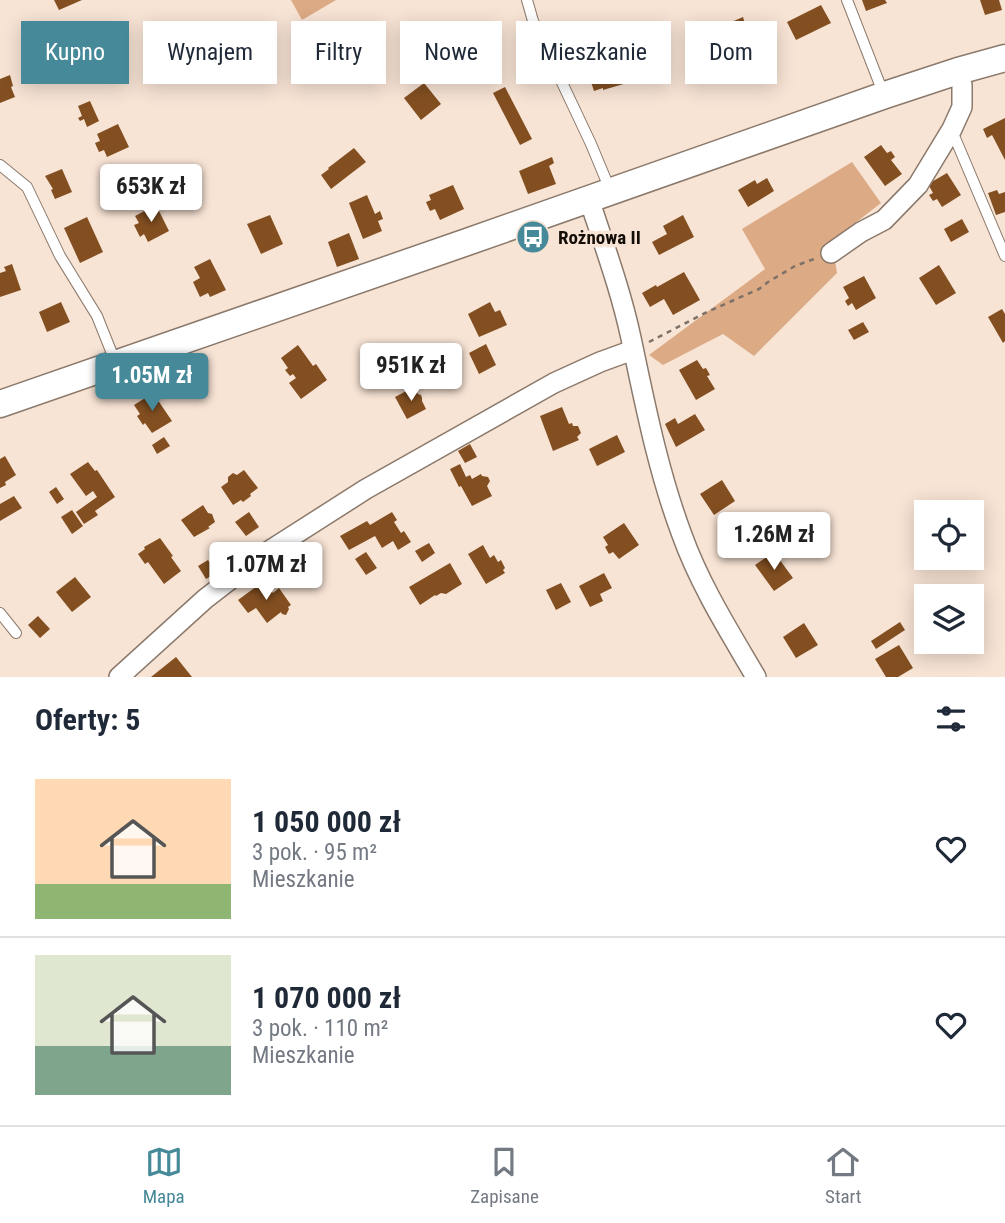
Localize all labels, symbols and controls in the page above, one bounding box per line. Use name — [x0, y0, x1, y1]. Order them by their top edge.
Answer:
chip: Kupno — [21, 21, 129, 84]
chip: Wynajem — [143, 21, 277, 84]
chip: Filtry — [291, 21, 386, 84]
chip: Nowe — [400, 21, 502, 84]
chip: Mieszkanie — [516, 21, 671, 84]
chip: Dom — [685, 21, 777, 84]
pin: 653K zł — [86, 164, 216, 224]
text: 653K zł — [116, 173, 186, 200]
bus stop icon: Rożnowa II — [514, 218, 552, 256]
place label: Rożnowa II — [558, 226, 641, 249]
pin: 951K zł — [346, 344, 476, 403]
text: 951K zł — [376, 352, 446, 379]
pin: 1.05M zł — [80, 354, 224, 413]
text: 1.05M zł — [111, 362, 193, 389]
map controls — [914, 500, 984, 654]
button: locate — [914, 500, 984, 570]
pin: 1.26M zł — [702, 512, 846, 572]
text: 1.26M zł — [733, 521, 815, 548]
pin: 1.07M zł — [194, 542, 338, 602]
text: 1.07M zł — [225, 551, 307, 578]
button: layers — [914, 584, 984, 654]
icon: filters — [932, 700, 970, 738]
text: Oferty: 5 — [35, 702, 140, 737]
text: 1 050 000 zł — [252, 804, 401, 839]
icon: home — [91, 807, 175, 891]
icon: heart — [932, 830, 970, 868]
text: 3 pok. · 95 m² — [252, 839, 377, 866]
text: Mieszkanie — [252, 866, 355, 893]
text: 1 070 000 zł — [252, 980, 401, 1015]
icon: home — [91, 983, 175, 1067]
icon: heart — [932, 1006, 970, 1044]
text: 3 pok. · 110 m² — [252, 1015, 388, 1042]
text: Mieszkanie — [252, 1042, 355, 1069]
tab: Mapa — [143, 1143, 185, 1208]
tab: Zapisane — [470, 1143, 539, 1208]
tab: Start — [824, 1143, 862, 1208]

